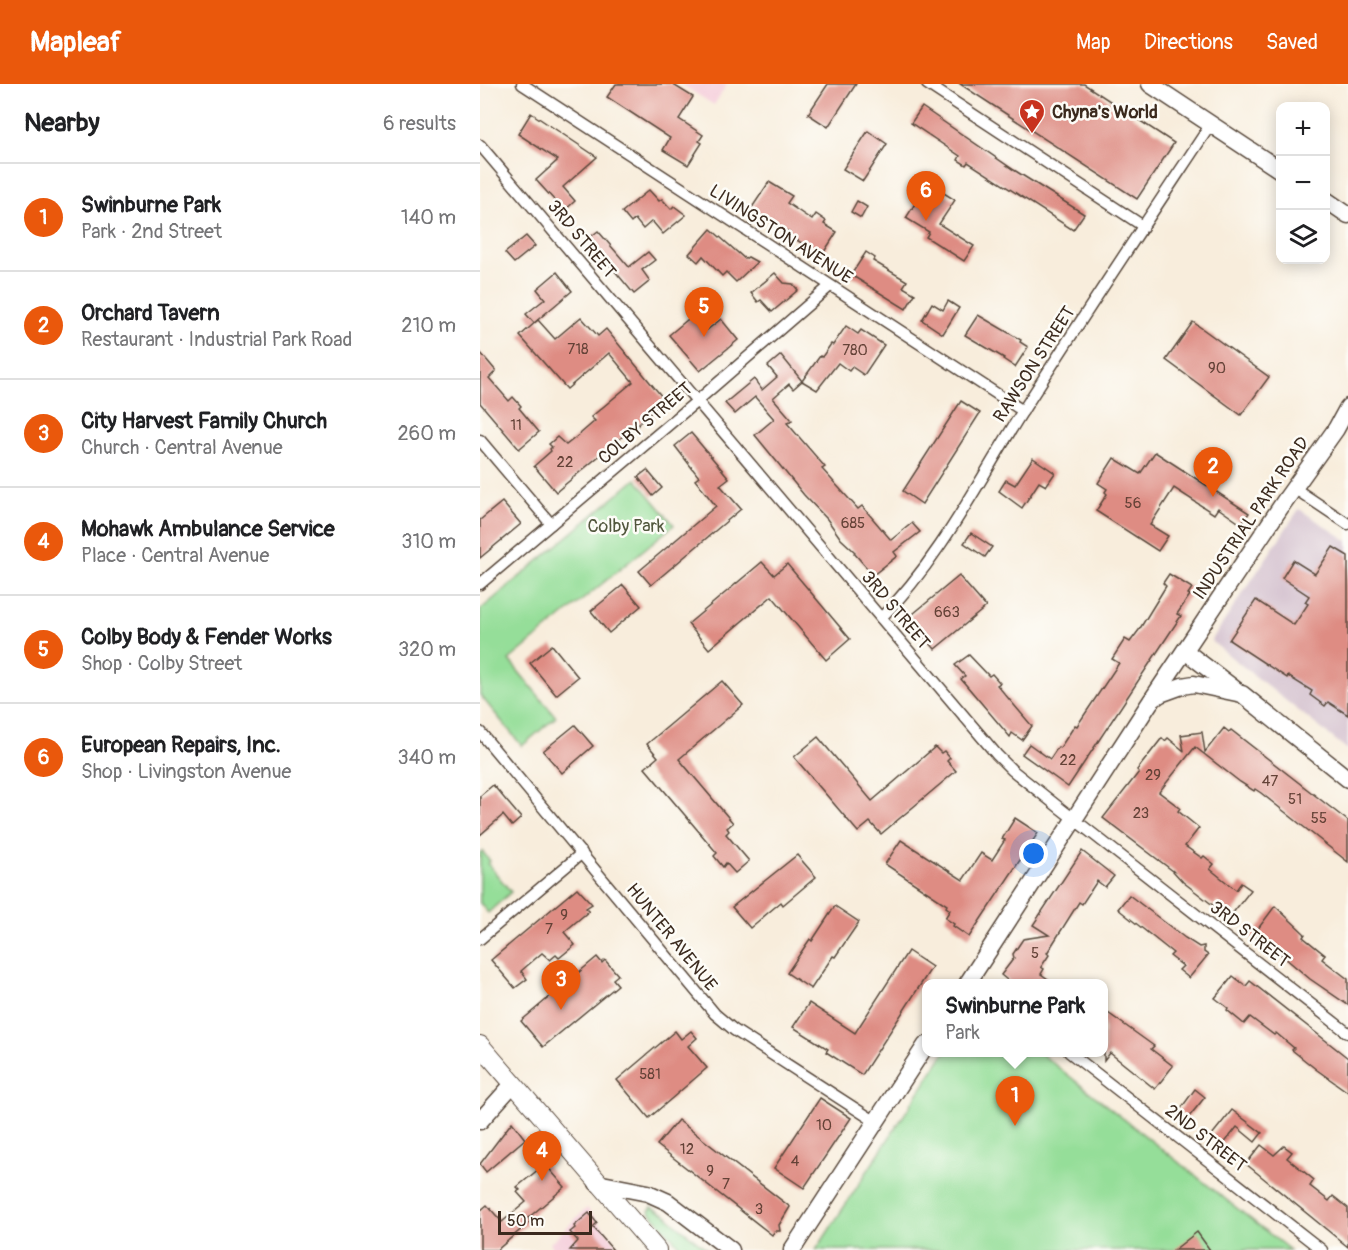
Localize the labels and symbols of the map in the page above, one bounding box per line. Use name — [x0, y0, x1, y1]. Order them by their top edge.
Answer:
place icon: Chyna's World — [1017, 97, 1047, 135]
place label: Chyna's World — [1052, 101, 1158, 124]
pin: 6 — [906, 172, 946, 221]
street label: LIVINGSTON AVENUE — [705, 179, 857, 289]
street label: 3RD STREET — [542, 195, 621, 283]
pin: 5 — [684, 288, 724, 337]
street label: RAWSON STREET — [988, 302, 1081, 427]
house number: 718 — [567, 340, 589, 359]
house number: 780 — [842, 341, 868, 360]
house number: 90 — [1208, 359, 1226, 378]
street label: COLBY STREET — [593, 377, 697, 470]
house number: 11 — [510, 416, 522, 435]
street label: INDUSTRIAL PARK ROAD — [1188, 432, 1315, 604]
pin: 2 — [1194, 448, 1232, 497]
house number: 22 — [557, 453, 573, 472]
house number: 56 — [1125, 494, 1141, 513]
house number: 685 — [841, 514, 865, 533]
park label: Colby Park — [587, 515, 665, 538]
street label: 3RD STREET — [856, 566, 935, 654]
house number: 663 — [934, 603, 960, 622]
house number: 22 — [1060, 751, 1076, 770]
house number: 29 — [1145, 766, 1161, 785]
house number: 47 — [1262, 772, 1278, 791]
house number: 51 — [1288, 790, 1302, 809]
house number: 23 — [1133, 804, 1149, 823]
house number: 55 — [1311, 809, 1327, 828]
your location — [1019, 839, 1048, 868]
street label: HUNTER AVENUE — [621, 879, 722, 996]
street label: 3RD STREET — [1205, 896, 1294, 973]
house number: 9 — [560, 906, 568, 925]
house number: 7 — [545, 920, 553, 939]
house number: 5 — [1031, 944, 1039, 963]
pin: 3 — [542, 960, 580, 1010]
house number: 581 — [639, 1065, 661, 1084]
pin: 1 — [996, 1076, 1034, 1126]
street label: 2ND STREET — [1160, 1099, 1251, 1177]
house number: 10 — [816, 1116, 832, 1135]
pin: 4 — [522, 1132, 562, 1181]
house number: 12 — [680, 1140, 694, 1159]
house number: 4 — [791, 1152, 800, 1171]
house number: 9 — [706, 1162, 714, 1181]
house number: 7 — [722, 1175, 730, 1194]
house number: 3 — [755, 1200, 763, 1219]
scale bar — [498, 1208, 592, 1236]

